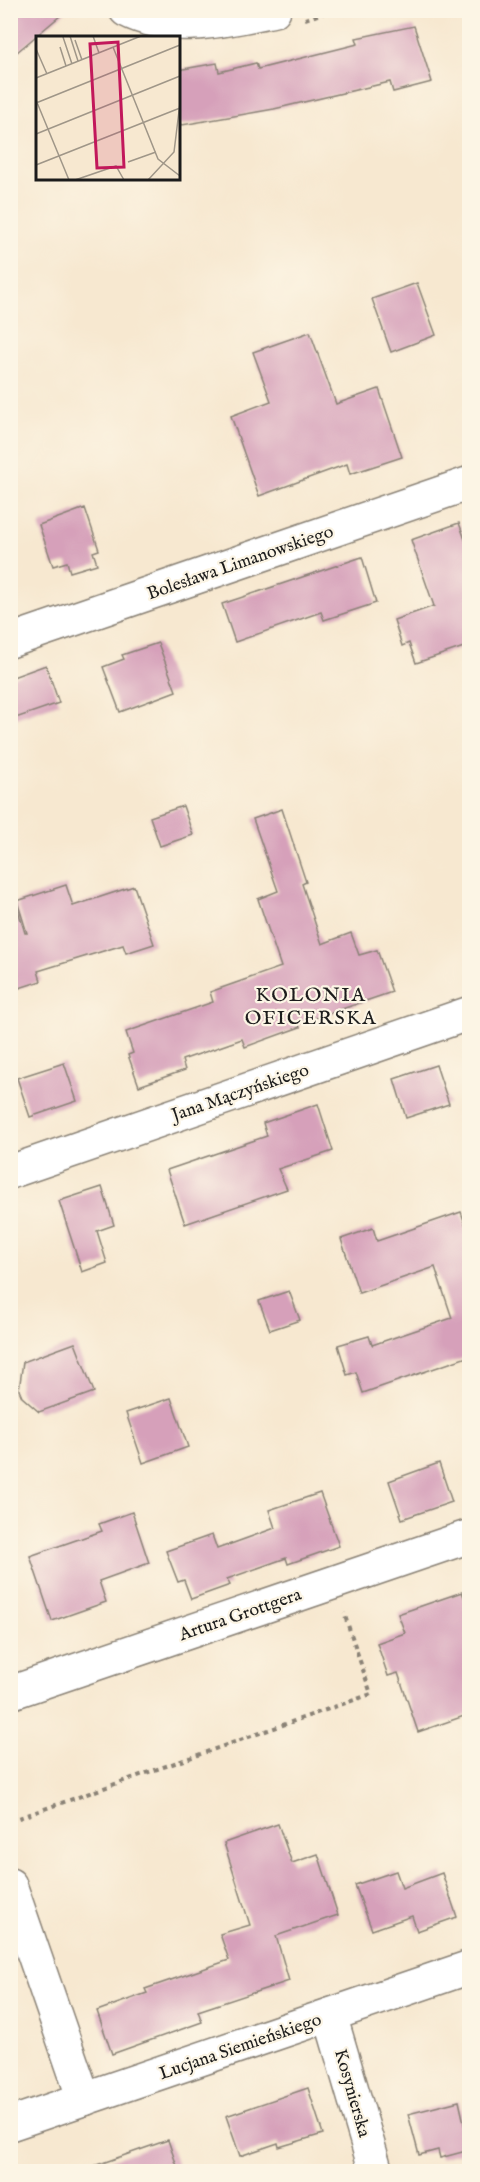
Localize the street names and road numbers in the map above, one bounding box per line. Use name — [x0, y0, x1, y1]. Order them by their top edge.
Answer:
street label: Bolesława Limanowskiego — [144, 521, 337, 606]
street label: Jana Mączyńskiego — [167, 1059, 312, 1128]
street label: Artura Grottgera — [175, 1584, 305, 1647]
street label: Lucjana Siemieńskiego — [156, 2009, 325, 2086]
street label: Kosynierska — [328, 2047, 375, 2140]

